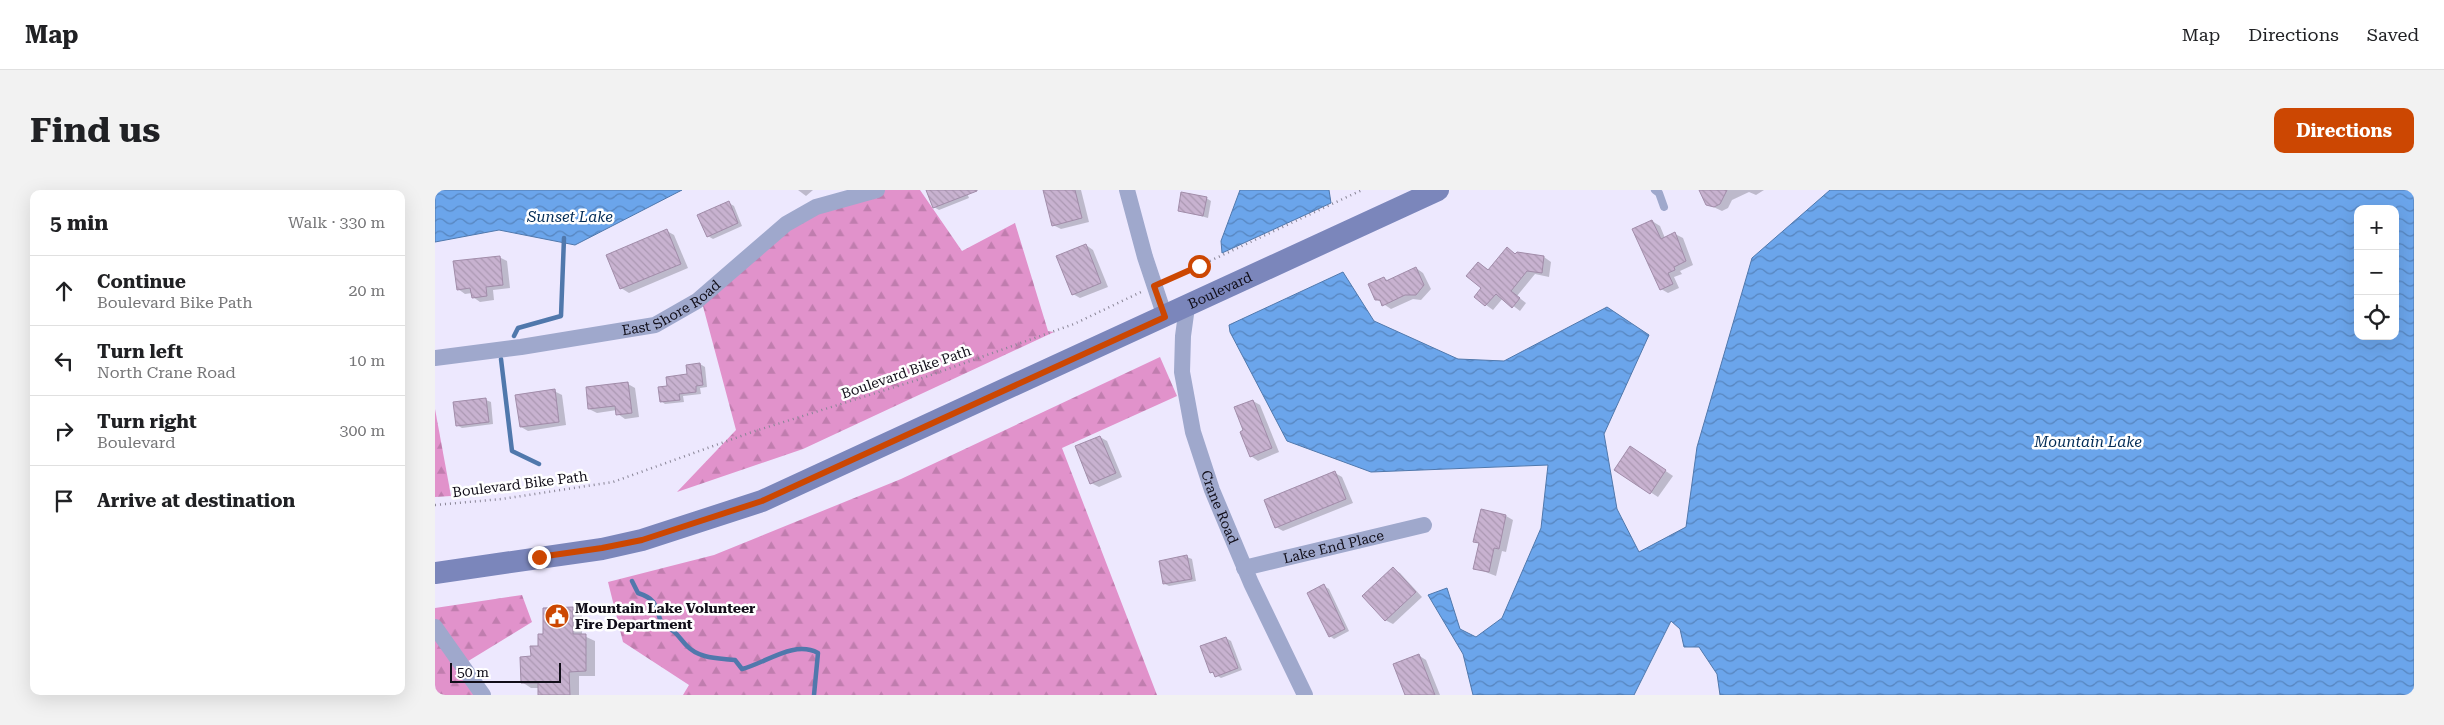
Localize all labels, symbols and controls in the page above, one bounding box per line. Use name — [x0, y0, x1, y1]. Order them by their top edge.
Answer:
text: Map — [25, 21, 79, 49]
text: Map — [2182, 24, 2220, 45]
text: Directions — [2248, 24, 2339, 45]
text: Saved — [2367, 24, 2419, 45]
button: Directions — [2274, 108, 2414, 153]
text: Find us — [30, 110, 160, 151]
map controls — [2354, 205, 2399, 340]
button: + — [2354, 205, 2399, 250]
water label: Sunset Lake — [526, 208, 613, 226]
text: 5 min — [50, 211, 108, 235]
text: Walk · 330 m — [288, 213, 385, 232]
button: − — [2354, 250, 2399, 295]
route start — [1188, 255, 1211, 278]
street label: Boulevard — [1185, 269, 1255, 312]
text: Continue — [97, 270, 186, 293]
icon: ahead — [50, 277, 78, 305]
street label: East Shore Road — [621, 277, 723, 338]
text: 20 m — [348, 281, 385, 300]
text: Boulevard Bike Path — [97, 293, 252, 312]
button: locate — [2354, 295, 2399, 340]
text: Turn left — [97, 340, 183, 363]
street label: Boulevard Bike Path — [839, 342, 973, 402]
icon: left — [50, 347, 78, 375]
text: 10 m — [348, 351, 385, 370]
text: North Crane Road — [97, 363, 236, 382]
text: Turn right — [97, 410, 197, 433]
icon: right — [50, 417, 78, 445]
text: 300 m — [339, 421, 385, 440]
text: Boulevard — [97, 433, 175, 452]
water label: Mountain Lake — [2033, 433, 2142, 451]
street label: Boulevard Bike Path — [452, 468, 588, 500]
street label: Crane Road — [1198, 468, 1242, 546]
icon: arrive — [50, 487, 78, 515]
text: Arrive at destination — [97, 489, 295, 512]
street label: Lake End Place — [1282, 527, 1386, 566]
route end — [528, 546, 551, 569]
place label: Mountain Lake Volunteer Fire Department — [575, 600, 756, 632]
public building icon: Mountain Lake Volunteer Fire Department — [544, 603, 570, 629]
scale bar — [450, 660, 561, 683]
text: 50 m — [457, 664, 489, 680]

